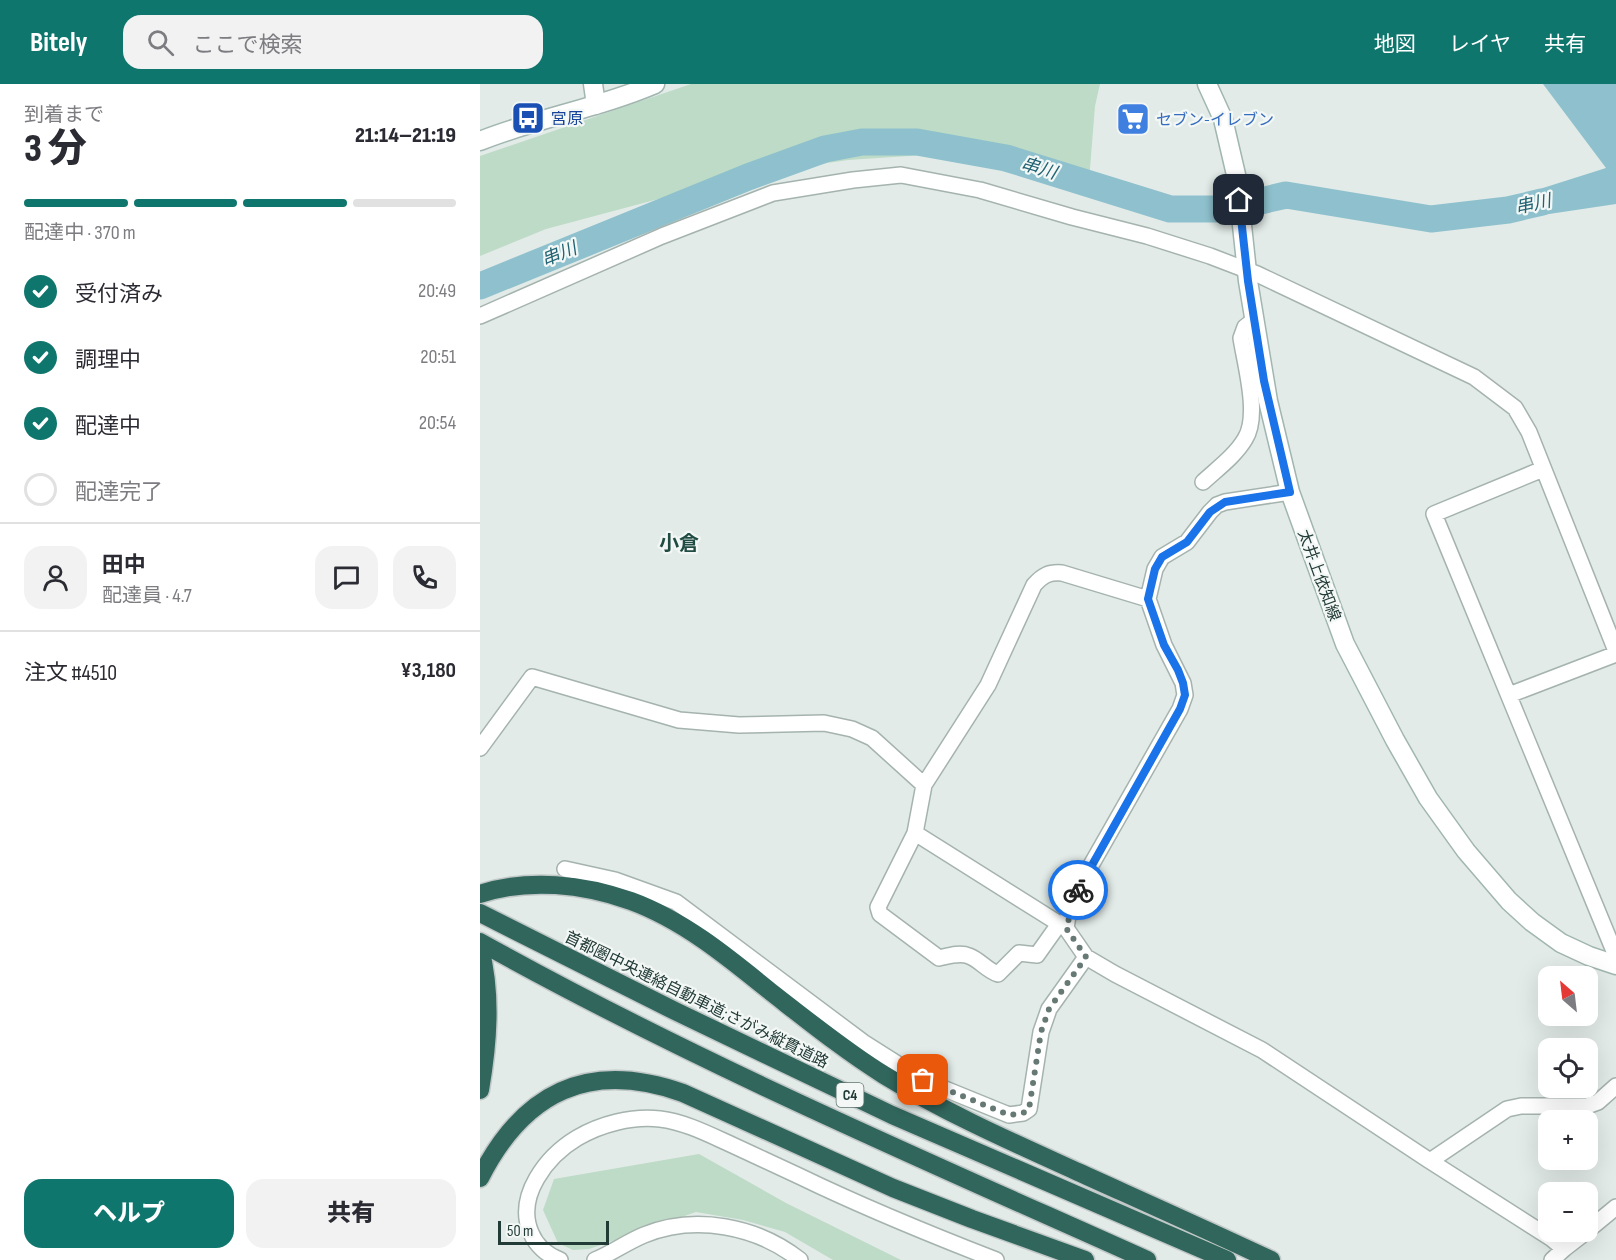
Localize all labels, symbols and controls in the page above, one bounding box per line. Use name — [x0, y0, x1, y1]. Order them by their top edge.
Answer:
search box — [123, 15, 543, 69]
text: Bitely — [30, 26, 87, 59]
icon: search — [144, 26, 177, 59]
text: ここで検索 — [192, 32, 302, 59]
text: 地図 — [1374, 32, 1416, 57]
text: レイヤ — [1449, 32, 1511, 57]
text: 共有 — [1544, 32, 1586, 57]
bus stop icon: 宮原 — [510, 100, 546, 136]
supermarket icon: セブン-イレブン — [1115, 101, 1151, 137]
text: 到着まで — [24, 103, 104, 127]
place label: 宮原 — [551, 110, 583, 129]
place label: セブン-イレブン — [1156, 111, 1274, 130]
text: 21:14–21:19 — [355, 122, 456, 149]
text: 3 分 — [24, 126, 87, 173]
water label: 串川 — [1019, 153, 1061, 184]
pin — [1213, 174, 1264, 225]
icon: home — [1222, 183, 1255, 216]
water label: 串川 — [1513, 190, 1555, 219]
text: 配達中 · 370 m — [24, 221, 136, 245]
water label: 串川 — [539, 237, 582, 271]
icon: check — [24, 275, 57, 308]
text: 20:49 — [418, 279, 456, 303]
text: 受付済み — [75, 281, 163, 308]
icon: check — [24, 341, 57, 374]
text: 20:51 — [420, 345, 456, 369]
text: 調理中 — [75, 347, 141, 374]
icon: check — [24, 407, 57, 440]
text: 20:54 — [419, 411, 456, 435]
text: 配達中 — [75, 413, 141, 440]
text: 配達完了 — [75, 479, 163, 506]
street label: 太井上依知線 — [1293, 527, 1344, 624]
district label: 小倉 — [659, 532, 699, 556]
button: person — [24, 546, 87, 609]
button: chat — [315, 546, 378, 609]
button: phone — [393, 546, 456, 609]
text: 田中 — [102, 552, 146, 579]
text: 配達員 · 4.7 — [102, 584, 192, 608]
text: ¥3,180 — [400, 657, 456, 684]
text: 注文 #4510 — [24, 660, 117, 687]
courier — [1048, 860, 1108, 920]
icon: bike — [1062, 874, 1095, 907]
street label: 首都圏中央連絡自動車道;さがみ縦貫道路 — [561, 928, 831, 1073]
north arrow — [1538, 966, 1598, 1026]
map controls — [1538, 966, 1598, 1242]
button: locate — [1538, 1038, 1598, 1098]
pin — [897, 1054, 948, 1105]
icon: bag — [906, 1063, 939, 1096]
road number: C4 — [836, 1083, 864, 1107]
button: + — [1538, 1110, 1598, 1170]
button: ヘルプ — [24, 1179, 234, 1248]
button: 共有 — [246, 1179, 456, 1248]
button: − — [1538, 1182, 1598, 1242]
scale bar — [498, 1218, 609, 1246]
text: 50 m — [507, 1222, 533, 1241]

